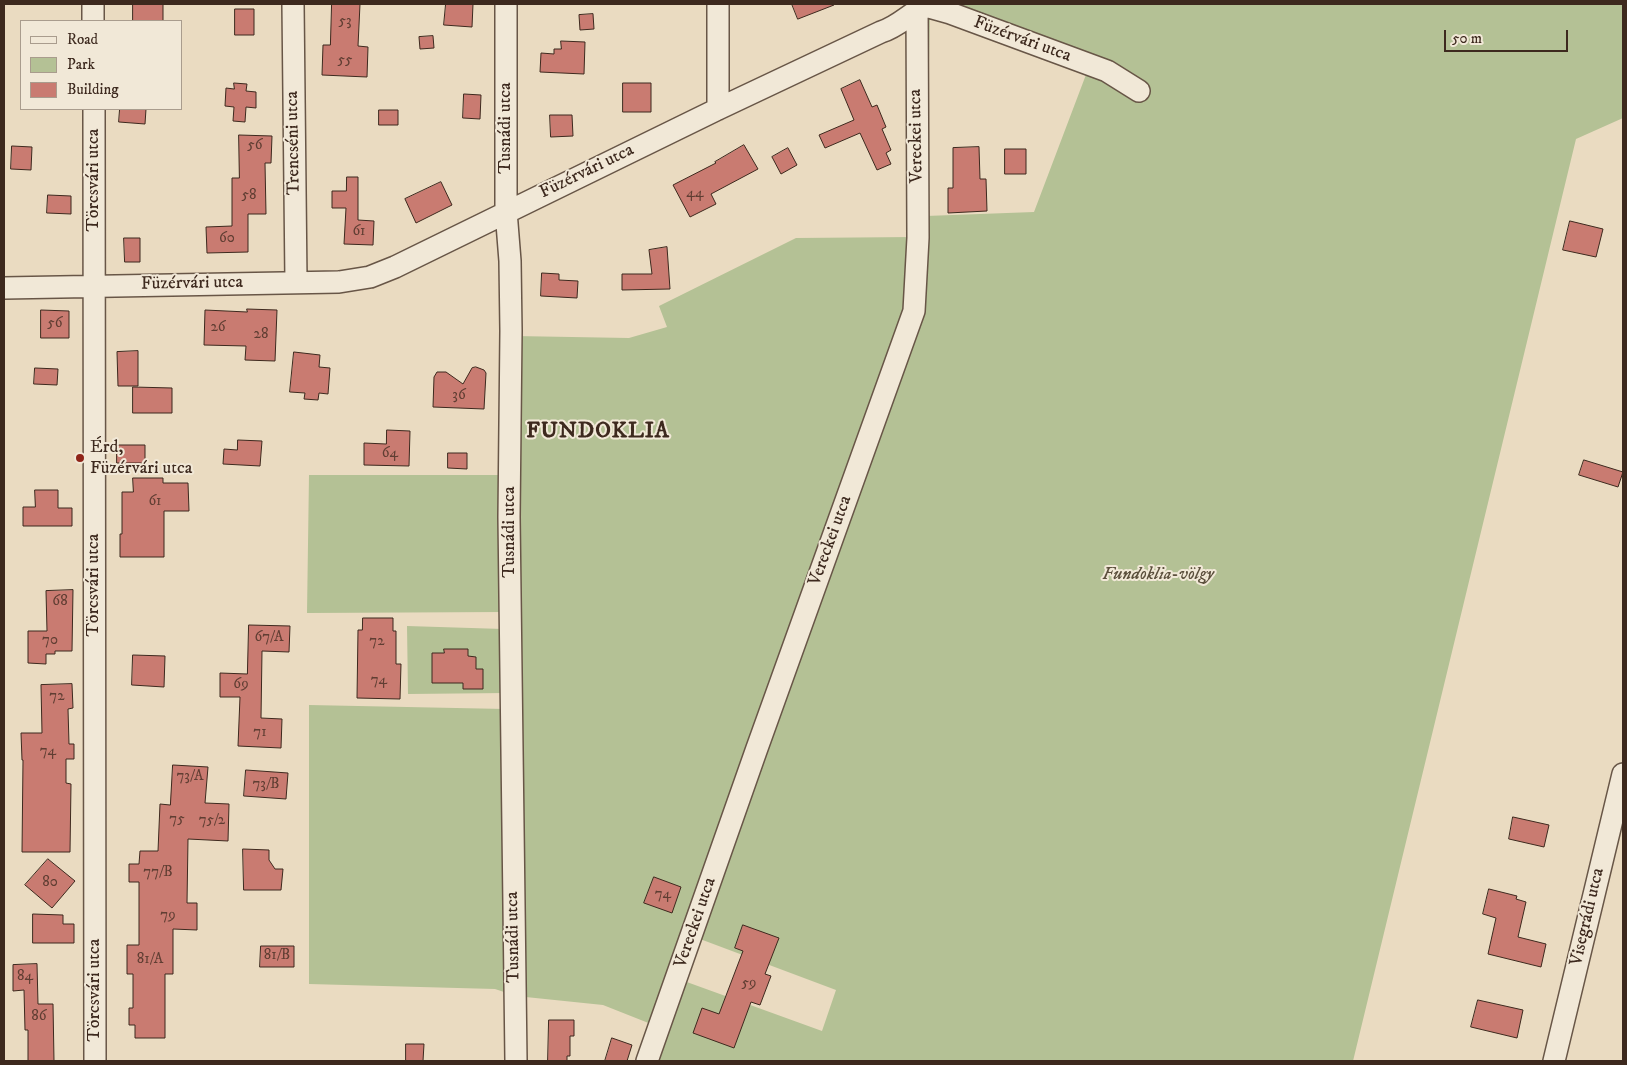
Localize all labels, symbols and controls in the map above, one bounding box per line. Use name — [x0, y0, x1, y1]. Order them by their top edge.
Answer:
street label: Füzérvári utca — [970, 12, 1074, 68]
house number: 53 — [338, 13, 352, 31]
legend — [20, 20, 182, 110]
scale bar — [1447, 20, 1571, 52]
text: 50 m — [1452, 29, 1482, 48]
text: Road — [67, 30, 98, 49]
house number: 55 — [338, 52, 352, 70]
text: Park — [67, 55, 95, 74]
text: Building — [67, 80, 119, 99]
street label: Tusnádi utca — [495, 82, 517, 174]
street label: Vereckei utca — [905, 89, 929, 183]
street label: Trencséni utca — [282, 91, 306, 195]
street label: Törcsvári utca — [83, 129, 105, 231]
house number: 56 — [247, 137, 263, 155]
street label: Füzérvári utca — [536, 140, 638, 204]
house number: 44 — [686, 185, 704, 203]
house number: 58 — [242, 187, 256, 205]
house number: 61 — [352, 223, 366, 241]
house number: 60 — [219, 230, 235, 248]
street label: Füzérvári utca — [141, 272, 243, 296]
house number: 56 — [47, 315, 63, 333]
house number: 26 — [210, 319, 226, 337]
house number: 28 — [254, 326, 268, 344]
house number: 36 — [452, 387, 466, 405]
district label: FUNDOKLIA — [525, 419, 671, 445]
place label: Érd, Füzérvári utca — [90, 437, 192, 479]
house number: 64 — [382, 445, 398, 463]
marker: Érd, Füzérvári utca — [74, 452, 86, 464]
street label: Tusnádi utca — [499, 486, 521, 578]
house number: 61 — [148, 493, 162, 511]
street label: Vereckei utca — [805, 493, 857, 589]
street label: Törcsvári utca — [83, 534, 105, 636]
park label: Fundoklia-völgy — [1102, 564, 1214, 586]
house number: 68 — [52, 593, 68, 611]
house number: 67/A — [254, 629, 284, 647]
house number: 70 — [42, 632, 58, 650]
house number: 72 — [369, 633, 385, 651]
house number: 74 — [371, 672, 387, 690]
house number: 69 — [233, 676, 249, 694]
house number: 72 — [49, 688, 65, 706]
house number: 71 — [253, 724, 267, 742]
house number: 74 — [40, 743, 56, 761]
house number: 73/A — [176, 768, 204, 786]
house number: 73/B — [252, 776, 280, 794]
house number: 75 — [169, 811, 185, 829]
house number: 75/2 — [199, 812, 225, 830]
house number: 77/B — [143, 864, 173, 882]
street label: Visegrádi utca — [1566, 866, 1610, 968]
house number: 80 — [42, 874, 58, 892]
street label: Vereckei utca — [670, 875, 722, 971]
house number: 74 — [655, 886, 671, 904]
street label: Tusnádi utca — [502, 891, 526, 983]
house number: 79 — [160, 907, 176, 925]
street label: Törcsvári utca — [84, 939, 106, 1041]
house number: 81/B — [264, 947, 290, 965]
house number: 81/A — [137, 951, 163, 969]
house number: 84 — [17, 968, 33, 986]
house number: 59 — [742, 975, 756, 993]
house number: 86 — [31, 1008, 47, 1026]

